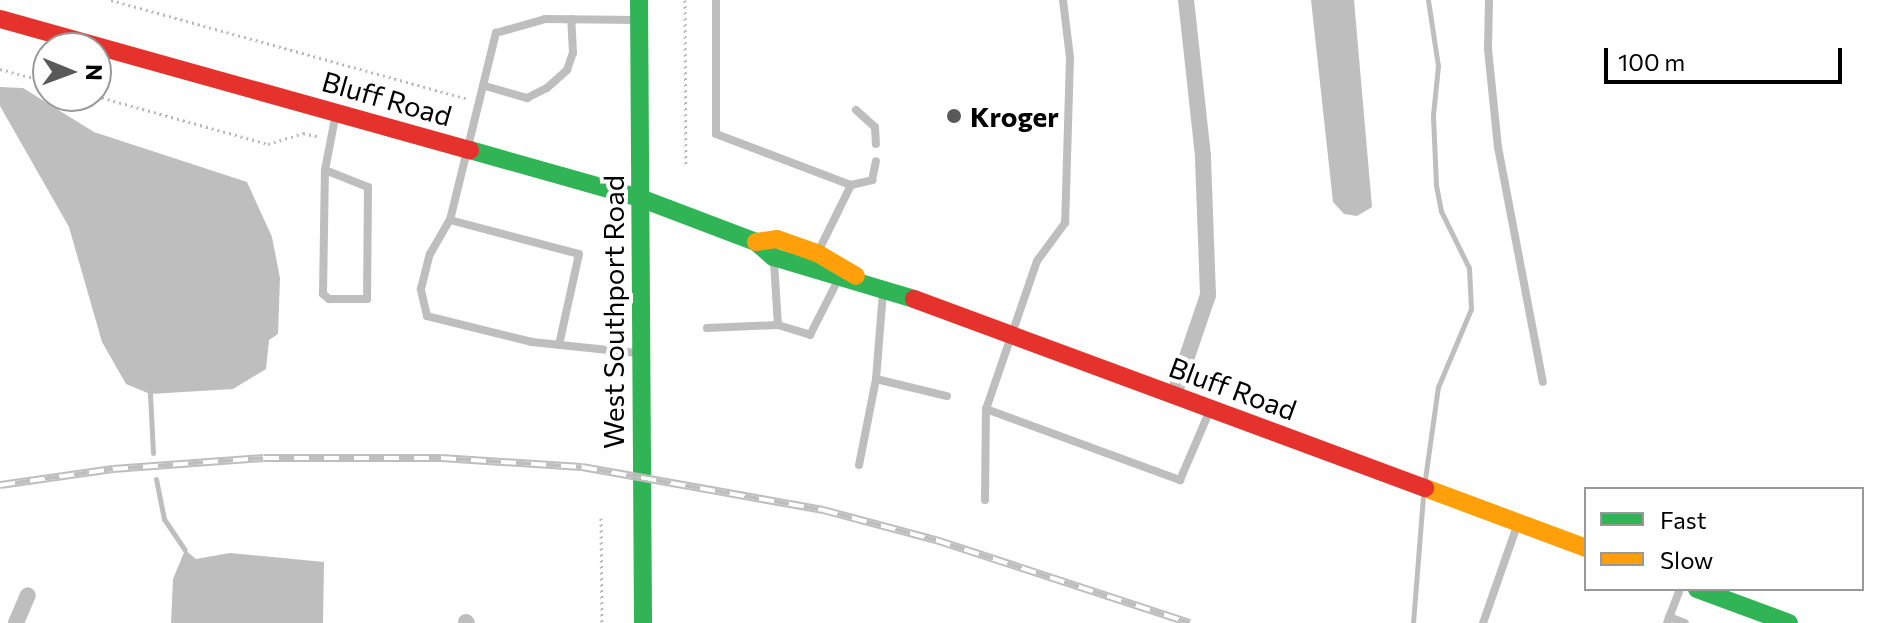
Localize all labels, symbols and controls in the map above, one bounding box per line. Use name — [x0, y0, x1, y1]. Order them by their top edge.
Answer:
north arrow — [32, 32, 112, 112]
scale bar — [1608, 32, 1846, 82]
text: 100 m — [1618, 47, 1685, 76]
text: N — [81, 64, 108, 81]
street label: Bluff Road — [318, 64, 456, 132]
place label: Kroger — [970, 99, 1059, 133]
marker: Kroger — [945, 107, 963, 125]
street label: West Southport Road — [596, 175, 630, 449]
street label: Bluff Road — [1165, 349, 1301, 427]
legend — [1584, 487, 1864, 591]
text: Fast — [1660, 505, 1707, 534]
text: Slow — [1660, 545, 1713, 574]

